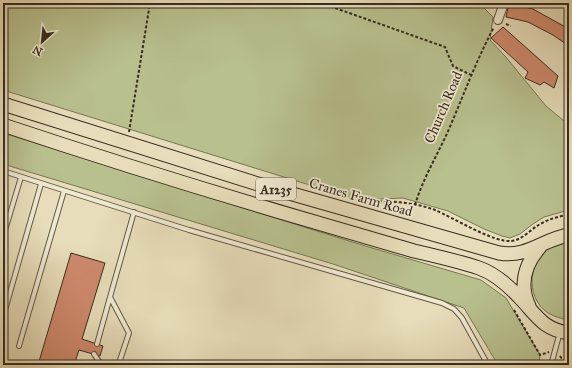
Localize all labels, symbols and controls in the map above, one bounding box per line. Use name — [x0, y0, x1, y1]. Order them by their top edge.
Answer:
north arrow — [22, 22, 62, 62]
text: N — [30, 42, 45, 58]
street label: Church Road — [421, 69, 466, 146]
street label: Cranes Farm Road — [307, 175, 415, 220]
road number: A1235 — [256, 178, 296, 200]

